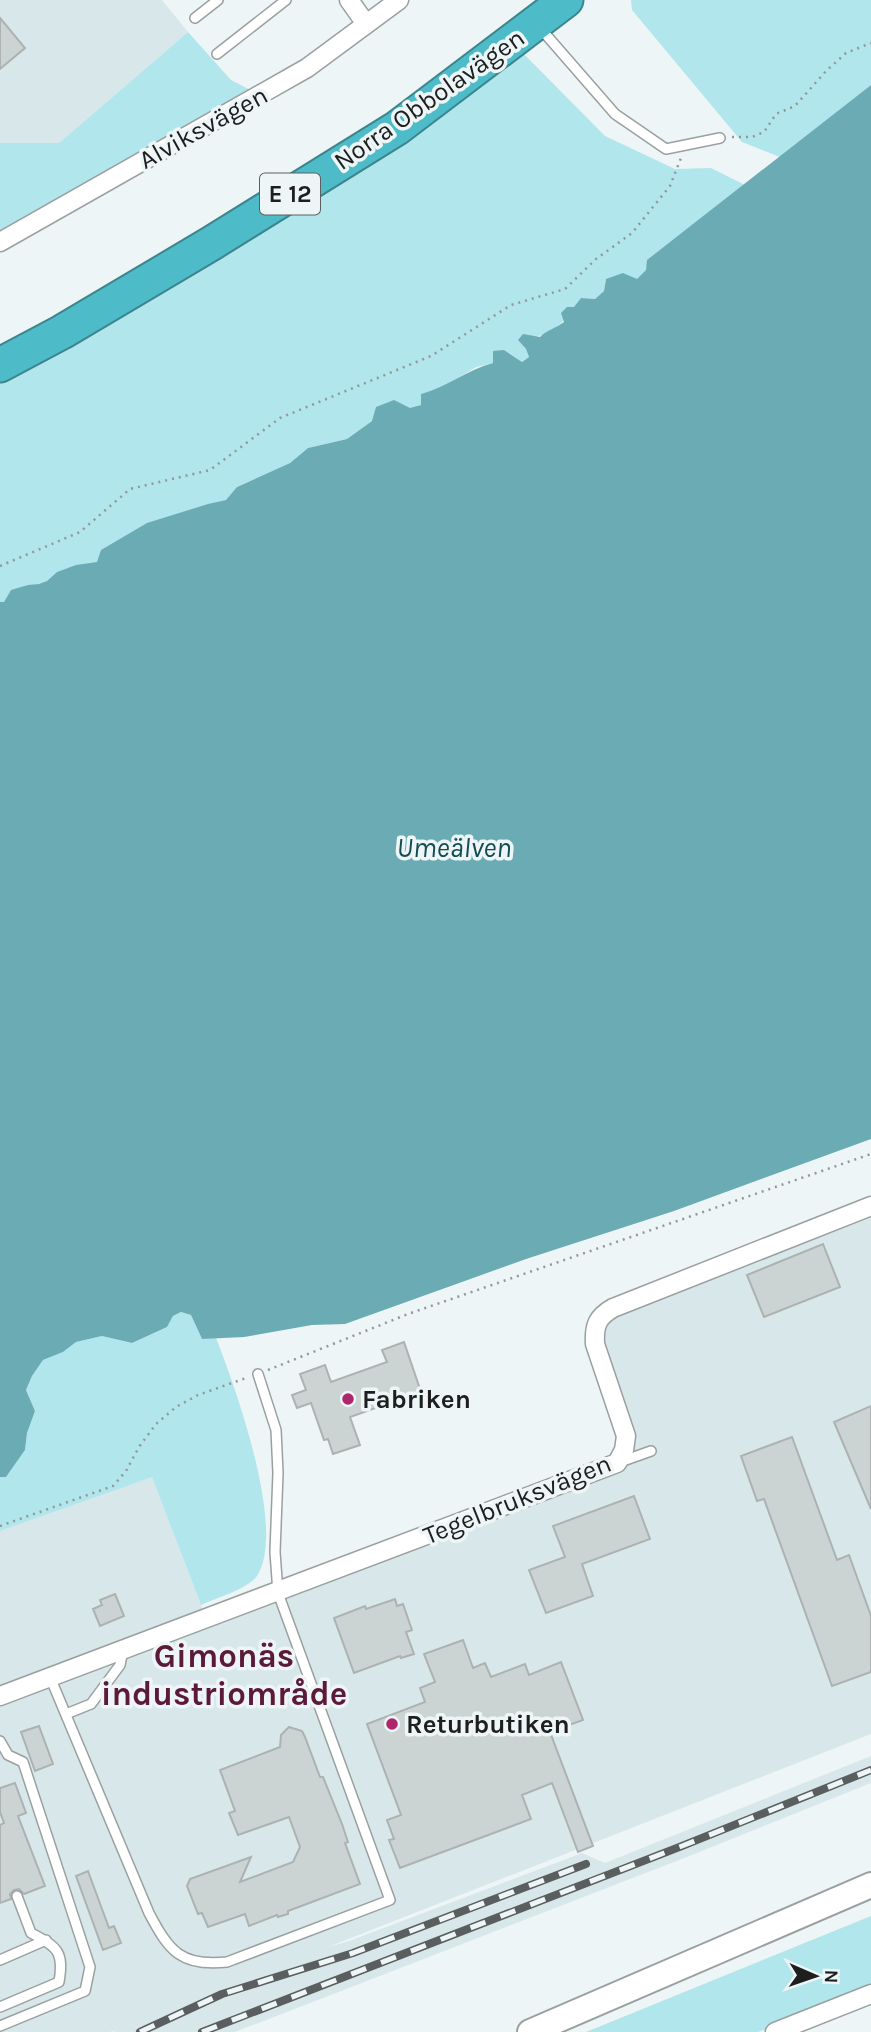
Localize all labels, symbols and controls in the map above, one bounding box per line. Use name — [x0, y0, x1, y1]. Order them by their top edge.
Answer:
street label: Norra Obbolavägen — [328, 22, 531, 177]
street label: Alviksvägen — [133, 79, 273, 176]
road number: E 12 — [260, 174, 320, 214]
water label: Umeälven — [396, 831, 512, 864]
place label: Fabriken — [362, 1384, 471, 1415]
marker: Fabriken — [340, 1391, 356, 1407]
street label: Tegelbruksvägen — [419, 1448, 616, 1551]
district label: Gimonäs industriområde — [101, 1637, 347, 1713]
place label: Returbutiken — [406, 1709, 570, 1740]
marker: Returbutiken — [384, 1716, 400, 1732]
north arrow — [780, 1941, 850, 2011]
text: N — [820, 1969, 842, 1984]

